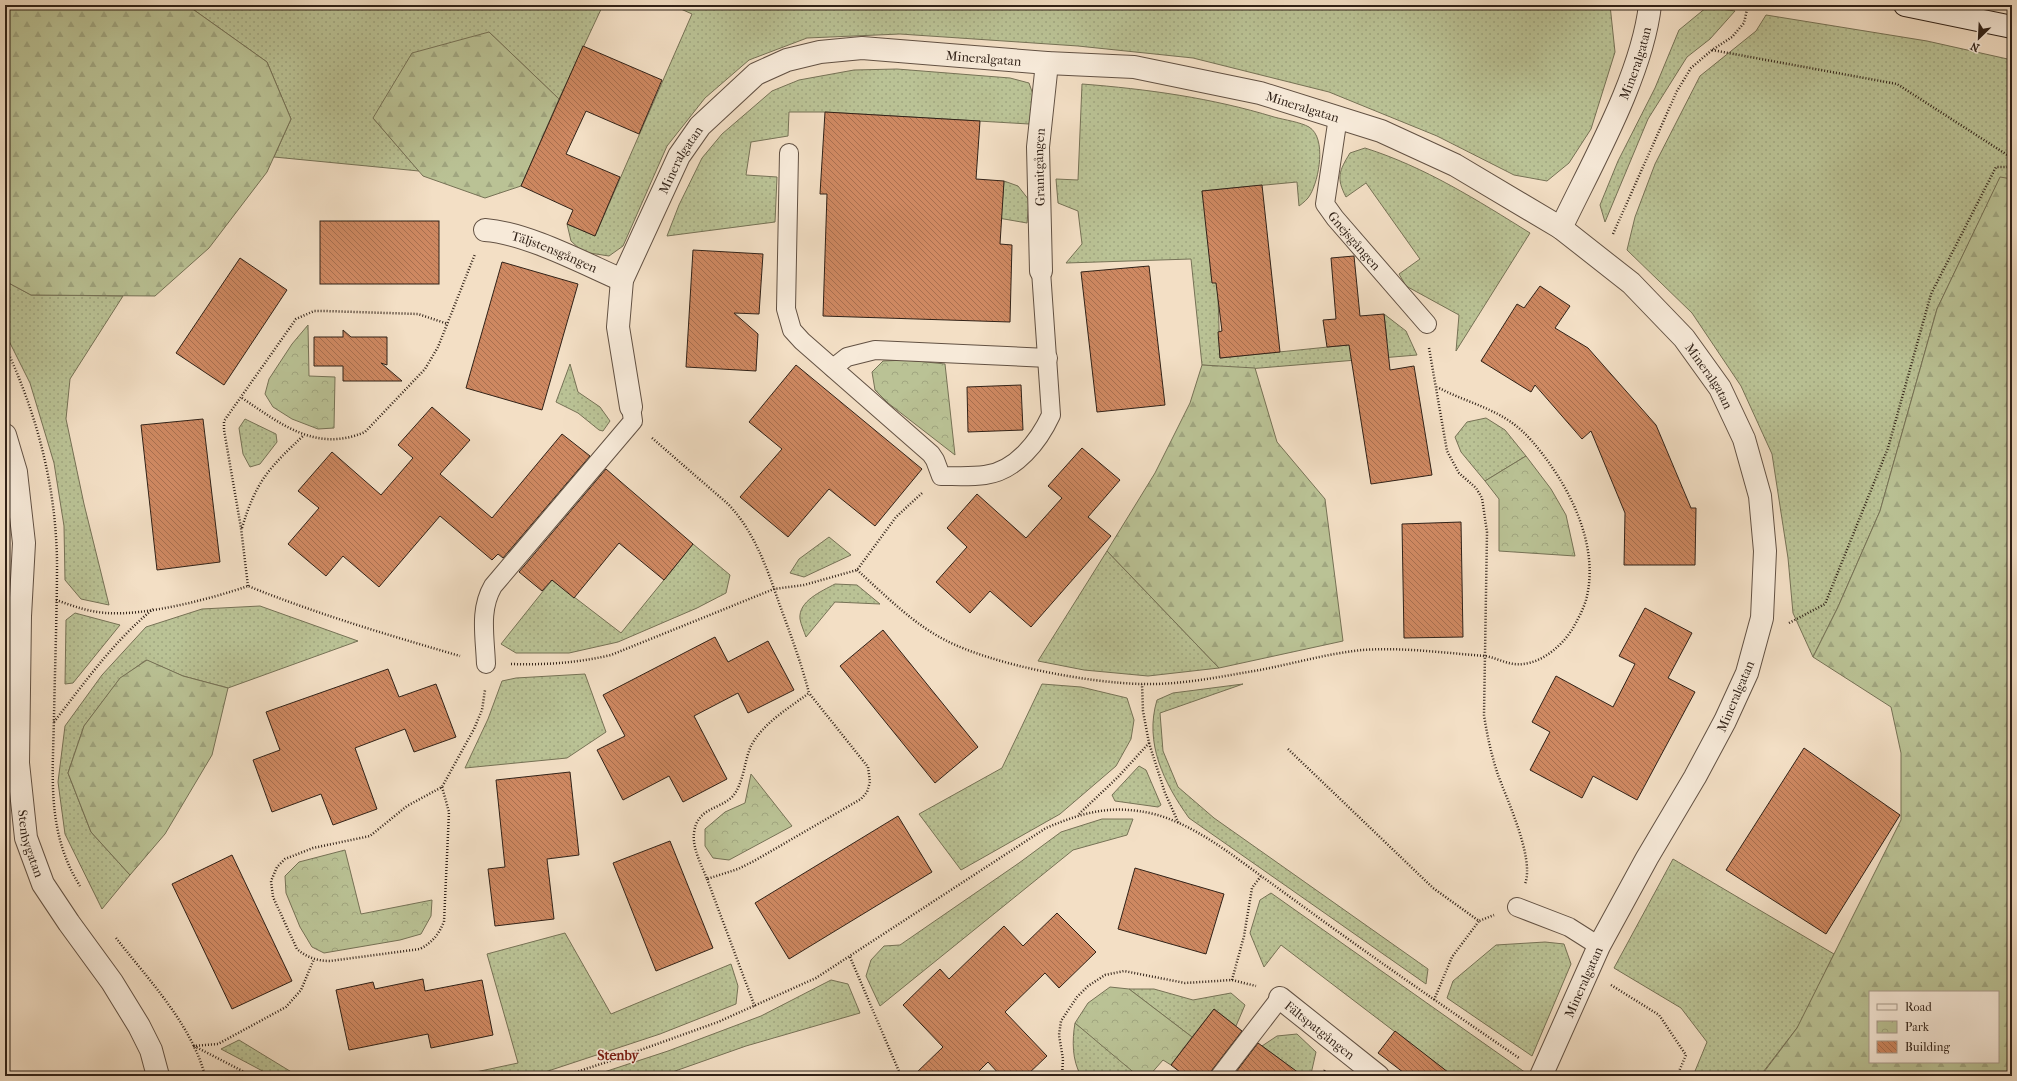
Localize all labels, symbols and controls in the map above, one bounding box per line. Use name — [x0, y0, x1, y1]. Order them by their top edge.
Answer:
north arrow — [1959, 18, 1999, 58]
street label: Mineralgatan — [1616, 25, 1654, 102]
text: N — [1968, 39, 1982, 54]
street label: Mineralgatan — [945, 48, 1023, 69]
street label: Mineralgatan — [1264, 88, 1341, 126]
street label: Mineralgatan — [656, 123, 706, 196]
street label: Granitgången — [1031, 127, 1048, 206]
street label: Gnejsgången — [1325, 209, 1384, 274]
street label: Täljstensgången — [510, 228, 600, 276]
street label: Mineralgatan — [1682, 340, 1736, 412]
street label: Mineralgatan — [1714, 658, 1757, 734]
street label: Stenbygatan — [15, 809, 47, 880]
street label: Mineralgatan — [1561, 944, 1606, 1020]
legend — [1869, 991, 1999, 1063]
street label: Fältspatgången — [1282, 998, 1358, 1063]
text: Road — [1905, 1000, 1932, 1014]
text: Park — [1905, 1020, 1930, 1034]
text: Building — [1905, 1040, 1950, 1054]
district label: Stenby — [597, 1047, 640, 1064]

